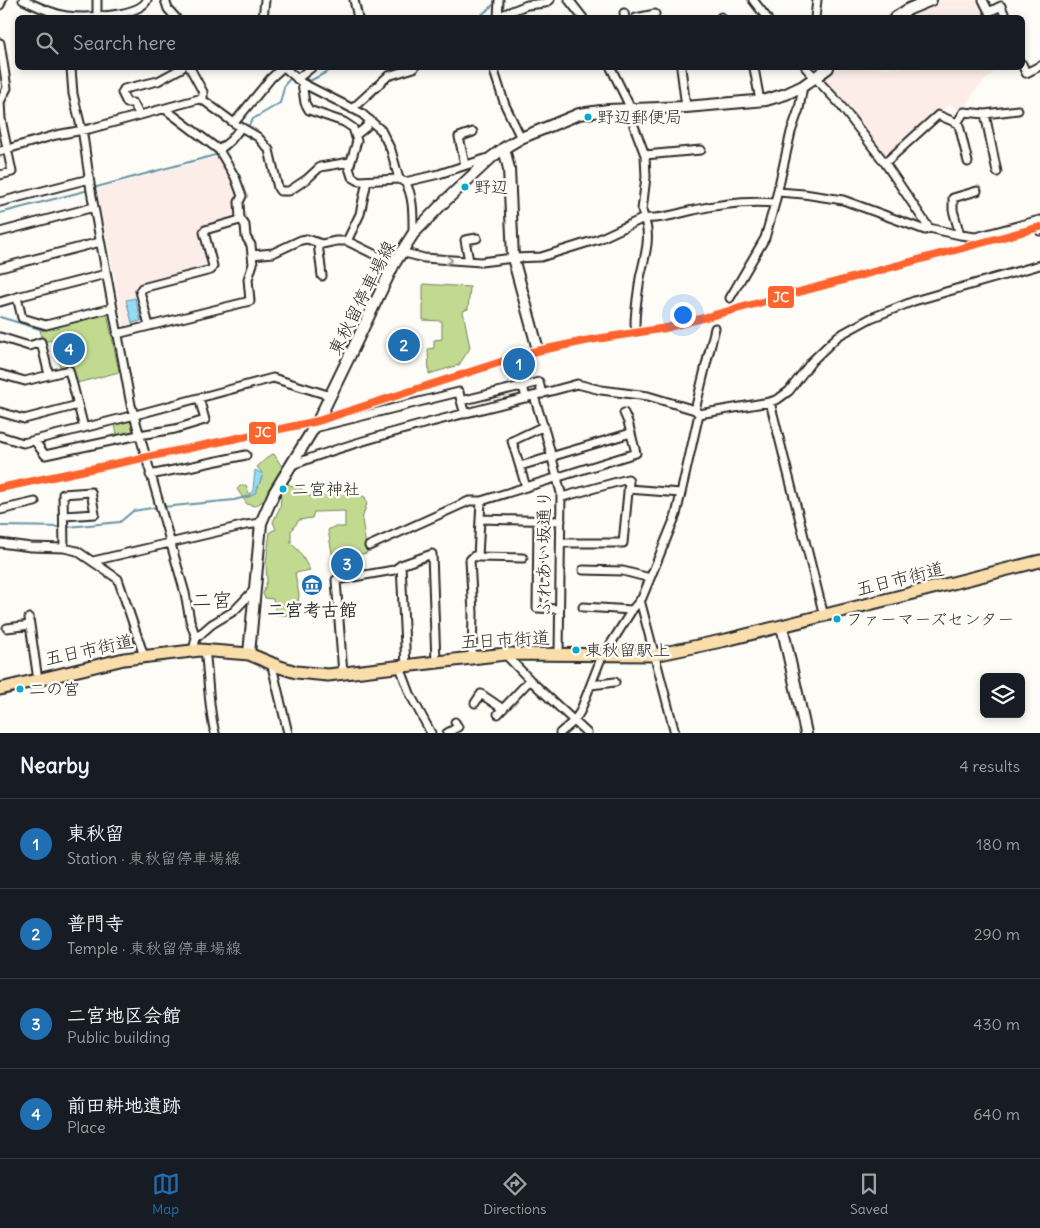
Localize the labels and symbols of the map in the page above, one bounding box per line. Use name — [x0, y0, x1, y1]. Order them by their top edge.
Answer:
place label: 野辺郵便局 — [597, 106, 682, 128]
marker: 野辺郵便局 — [583, 112, 593, 122]
place label: 野辺 — [474, 176, 508, 198]
marker: 野辺 — [460, 182, 470, 192]
street label: 東秋留停車場線 — [323, 236, 400, 359]
one-way arrow — [445, 254, 453, 265]
line badge: JC — [767, 285, 795, 309]
text: JC — [773, 288, 789, 306]
your location — [670, 302, 696, 328]
pin: 2 — [388, 326, 420, 364]
pin: 4 — [53, 330, 85, 368]
pin: 1 — [503, 345, 535, 383]
line badge: JC — [248, 421, 277, 445]
text: JC — [255, 423, 271, 441]
place label: 二宮神社 — [292, 478, 360, 500]
marker: 二宮神社 — [278, 484, 288, 494]
street label: ふれあい坂通り — [532, 490, 555, 616]
pin: 3 — [331, 545, 363, 583]
street label: 五日市街道 — [853, 556, 946, 601]
museum icon: 二宮考古館 — [300, 573, 324, 597]
district label: 二宮 — [192, 587, 232, 612]
place label: 二宮考古館 — [267, 598, 357, 621]
place label: ファーマーズセンター — [846, 608, 1014, 630]
marker: ファーマーズセンター — [832, 614, 842, 624]
street label: 五日市街道 — [459, 626, 551, 653]
street label: 五日市街道 — [42, 629, 135, 670]
place label: 東秋留駅上 — [585, 639, 670, 661]
marker: 東秋留駅上 — [571, 645, 581, 655]
place label: 二の宮 — [29, 678, 80, 700]
marker: 二の宮 — [15, 684, 25, 694]

